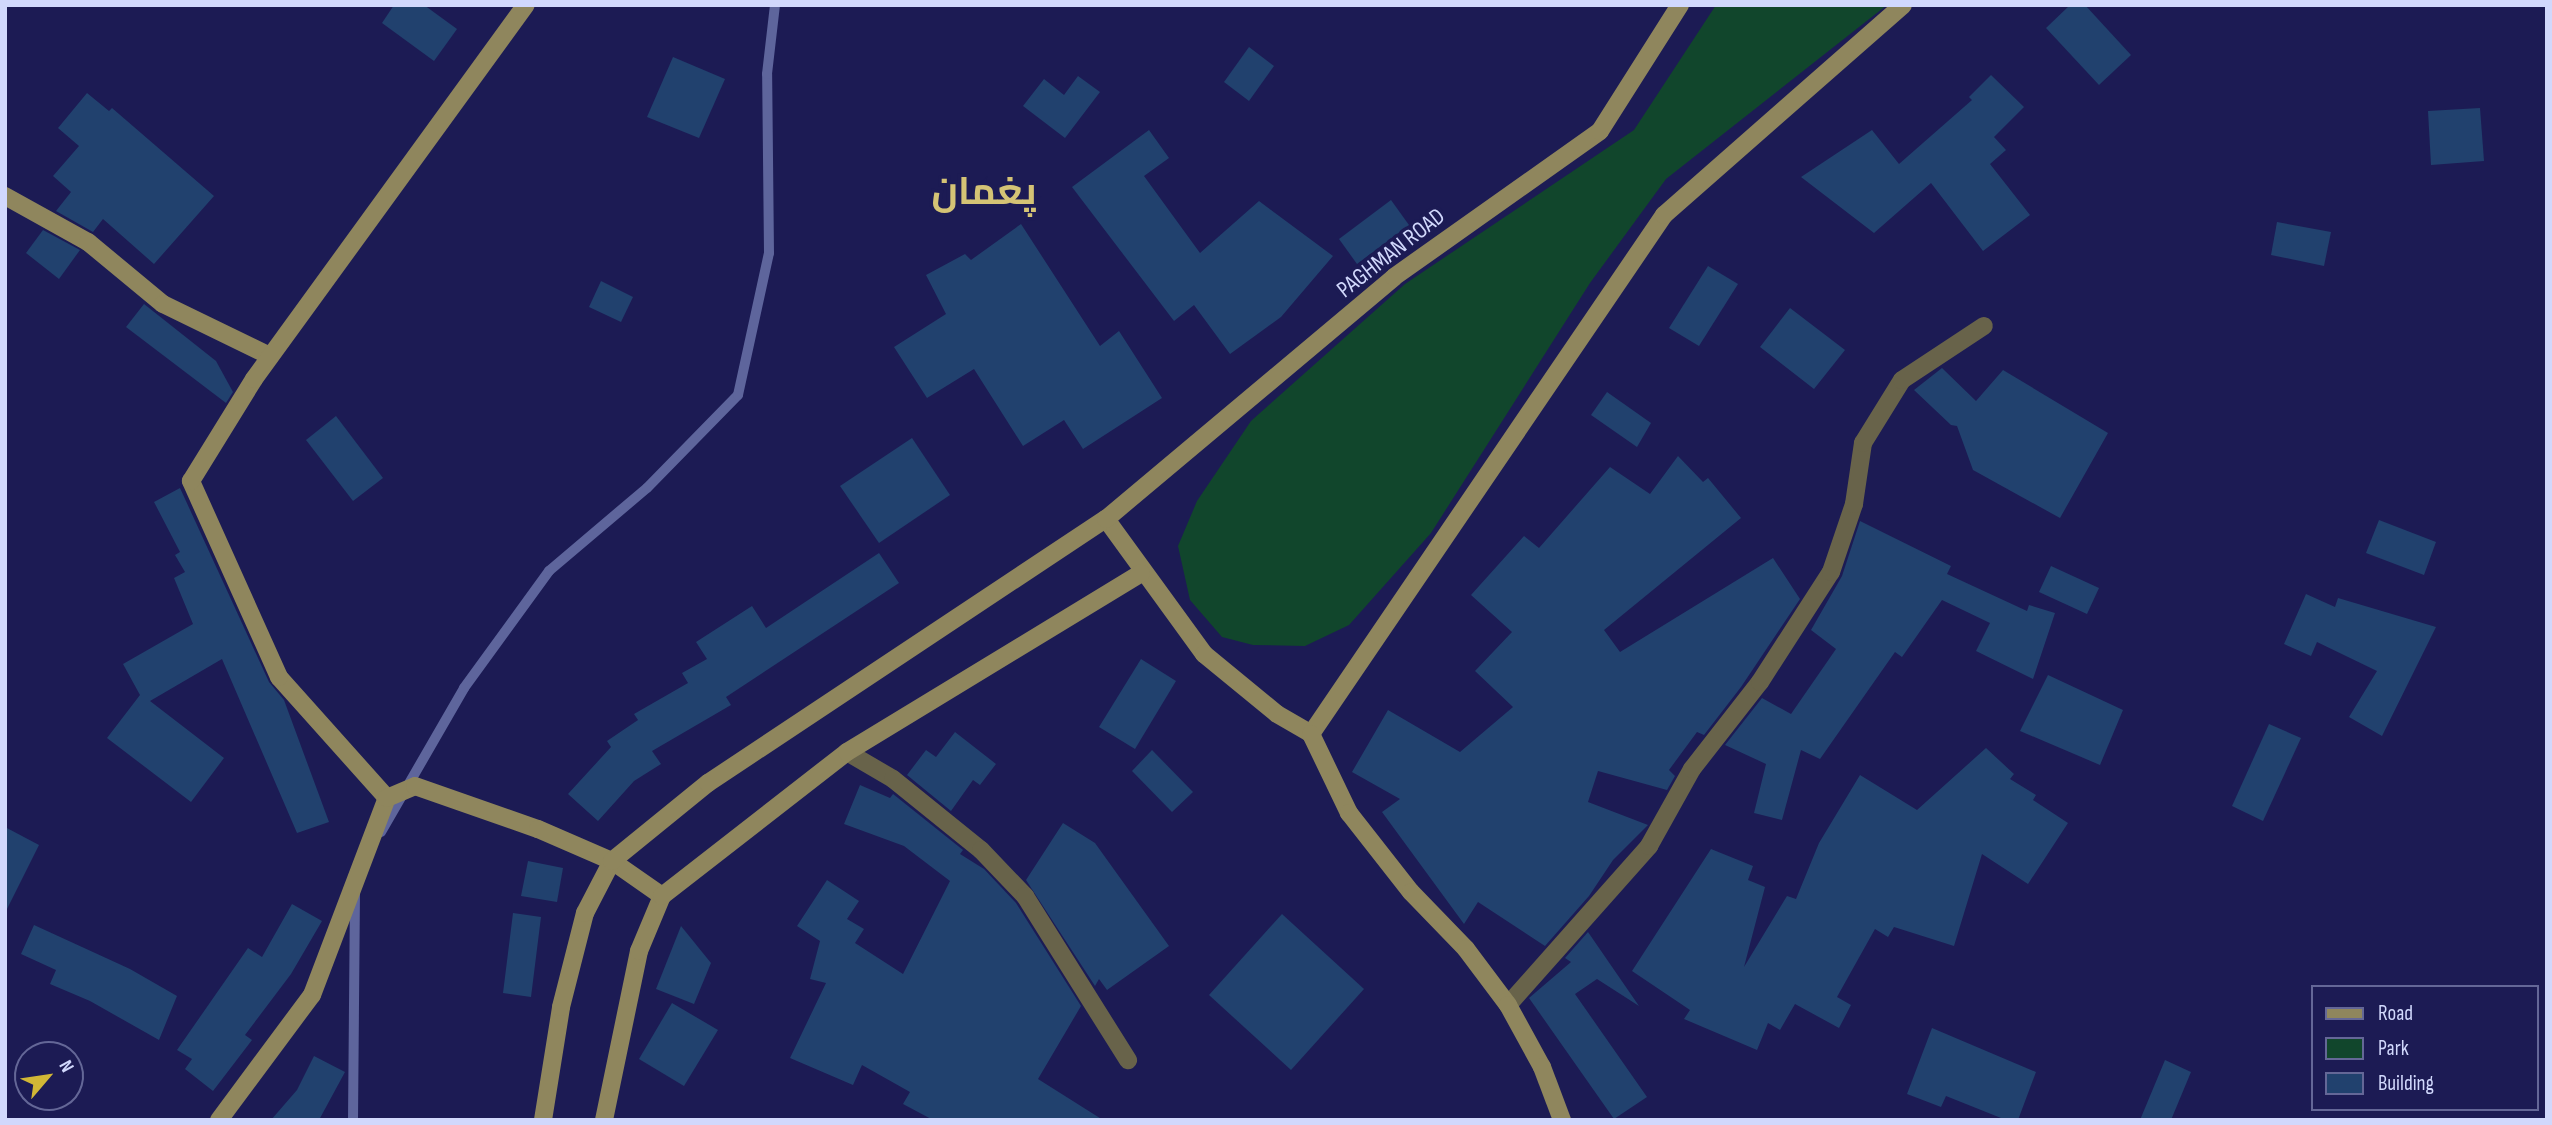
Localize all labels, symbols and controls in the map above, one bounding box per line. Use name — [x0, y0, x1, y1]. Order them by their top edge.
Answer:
district label: پغمان — [931, 170, 1037, 216]
street label: PAGHMAN ROAD — [1331, 202, 1451, 304]
legend — [2310, 985, 2538, 1111]
text: Road — [2378, 1001, 2413, 1026]
text: Park — [2378, 1036, 2409, 1061]
north arrow — [14, 1041, 84, 1111]
text: N — [54, 1057, 79, 1077]
text: Building — [2378, 1071, 2434, 1096]

